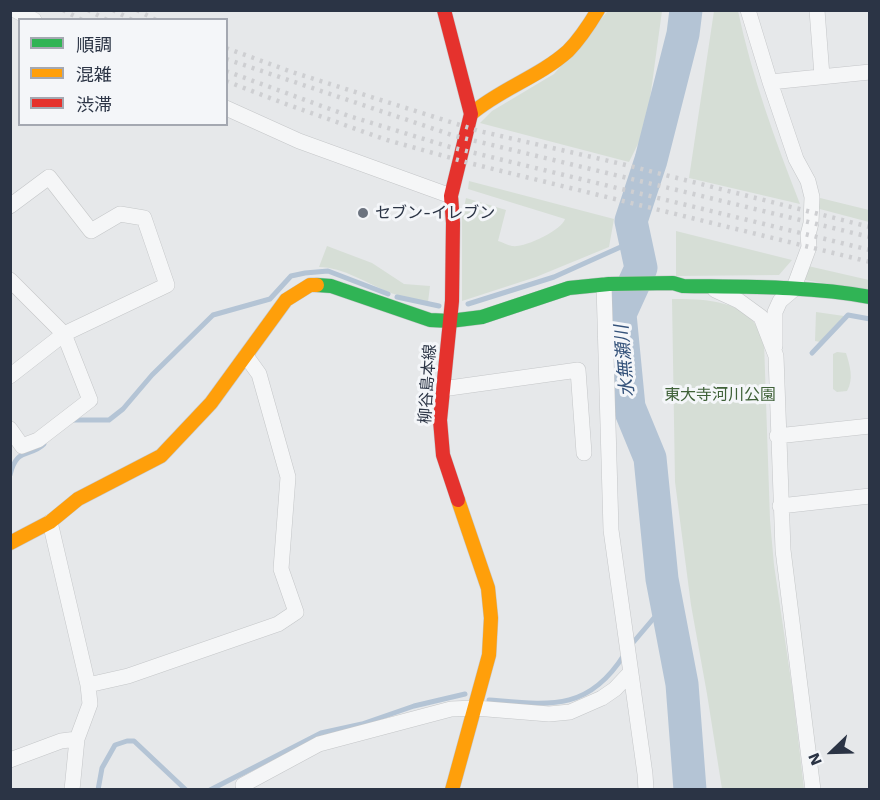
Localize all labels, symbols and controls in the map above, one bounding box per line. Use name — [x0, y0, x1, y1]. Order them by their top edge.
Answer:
legend — [18, 18, 228, 126]
text: 順調 — [76, 34, 112, 55]
text: 混雑 — [76, 64, 112, 85]
text: 渋滞 — [76, 94, 112, 115]
place label: セブン-イレブン — [375, 203, 495, 223]
marker: セブン-イレブン — [356, 206, 370, 220]
water label: 水無瀬川 — [611, 324, 639, 398]
street label: 柳谷島本線 — [416, 343, 440, 425]
park label: 東大寺河川公園 — [664, 385, 776, 405]
north arrow — [802, 722, 862, 782]
text: N — [804, 750, 826, 768]

